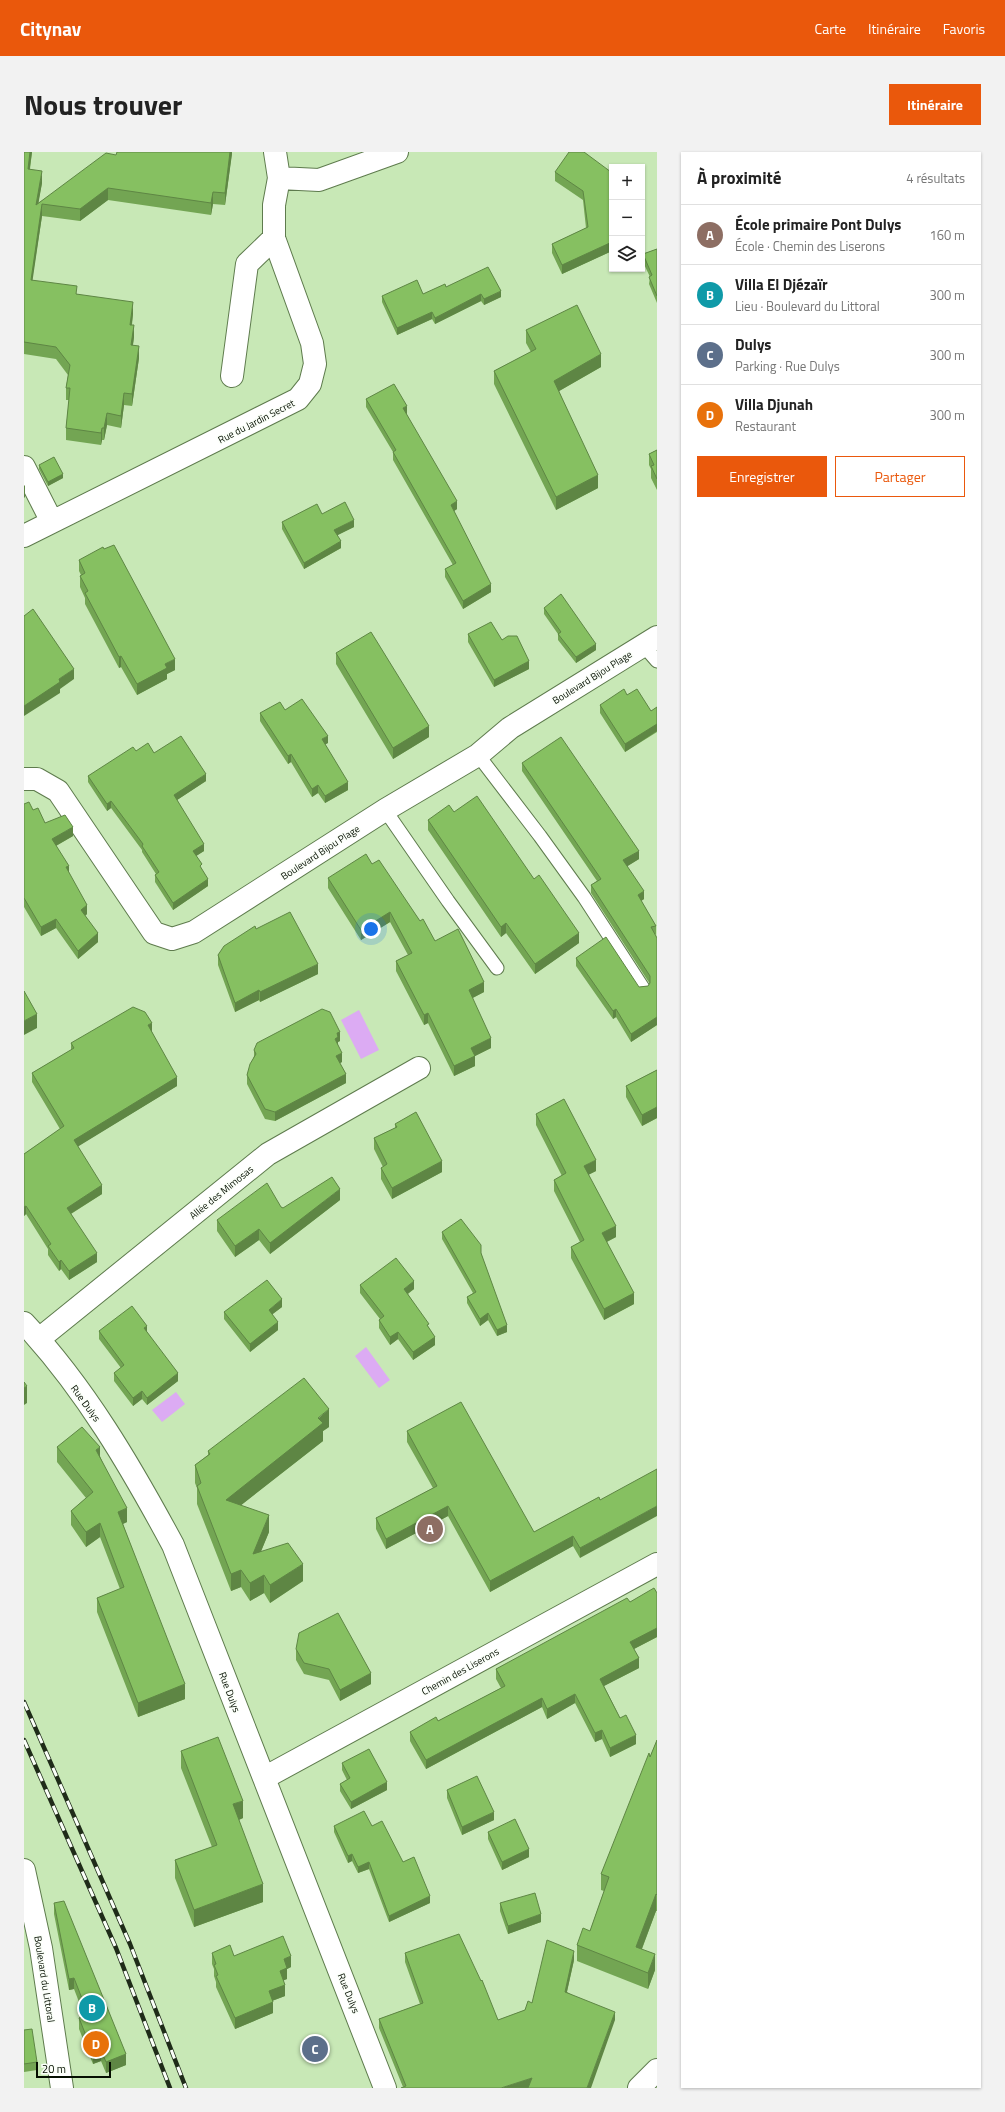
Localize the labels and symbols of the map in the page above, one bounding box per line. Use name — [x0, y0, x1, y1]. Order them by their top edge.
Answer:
street label: Rue du Jardin Secret — [215, 395, 298, 447]
street label: Boulevard Bijou Plage — [550, 647, 635, 708]
street label: Boulevard Bijou Plage — [278, 821, 363, 884]
your location — [361, 919, 381, 939]
street label: Allée des Mimosas — [186, 1162, 257, 1223]
street label: Rue Dulys — [67, 1382, 104, 1425]
pin: A — [417, 1514, 443, 1544]
street label: Chemin des Liserons — [419, 1644, 502, 1699]
street label: Rue Dulys — [215, 1670, 244, 1715]
street label: Boulevard du Littoral — [30, 1935, 59, 2023]
street label: Rue Dulys — [334, 1971, 364, 2016]
pin: B — [79, 1993, 105, 2023]
pin: D — [83, 2029, 109, 2059]
pin: C — [302, 2034, 328, 2064]
scale bar — [36, 2060, 111, 2079]

